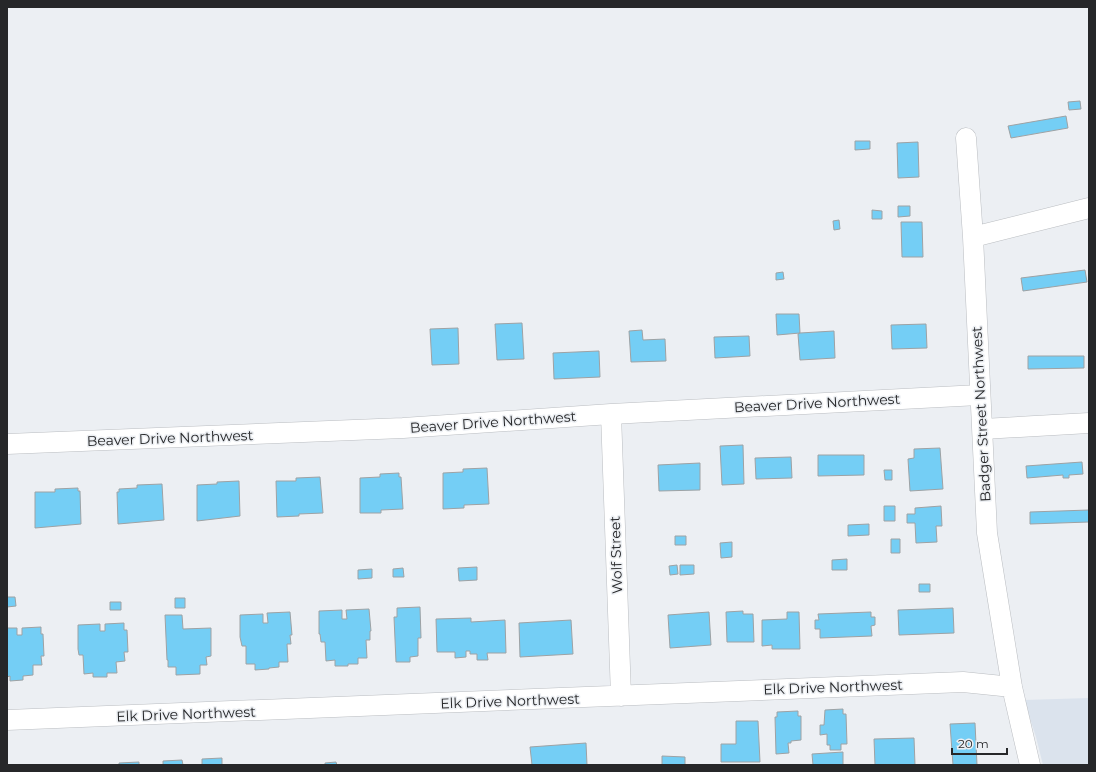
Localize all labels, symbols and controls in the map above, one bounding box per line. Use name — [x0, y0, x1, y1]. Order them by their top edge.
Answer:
street label: Badger Street Northwest — [967, 325, 995, 502]
street label: Beaver Drive Northwest — [733, 390, 901, 416]
street label: Beaver Drive Northwest — [409, 407, 577, 437]
street label: Beaver Drive Northwest — [87, 426, 254, 450]
street label: Wolf Street — [606, 515, 626, 594]
street label: Elk Drive Northwest — [763, 676, 903, 698]
street label: Elk Drive Northwest — [440, 690, 580, 712]
street label: Elk Drive Northwest — [116, 703, 256, 725]
scale bar — [952, 730, 1007, 756]
text: 20 m — [958, 736, 989, 751]

